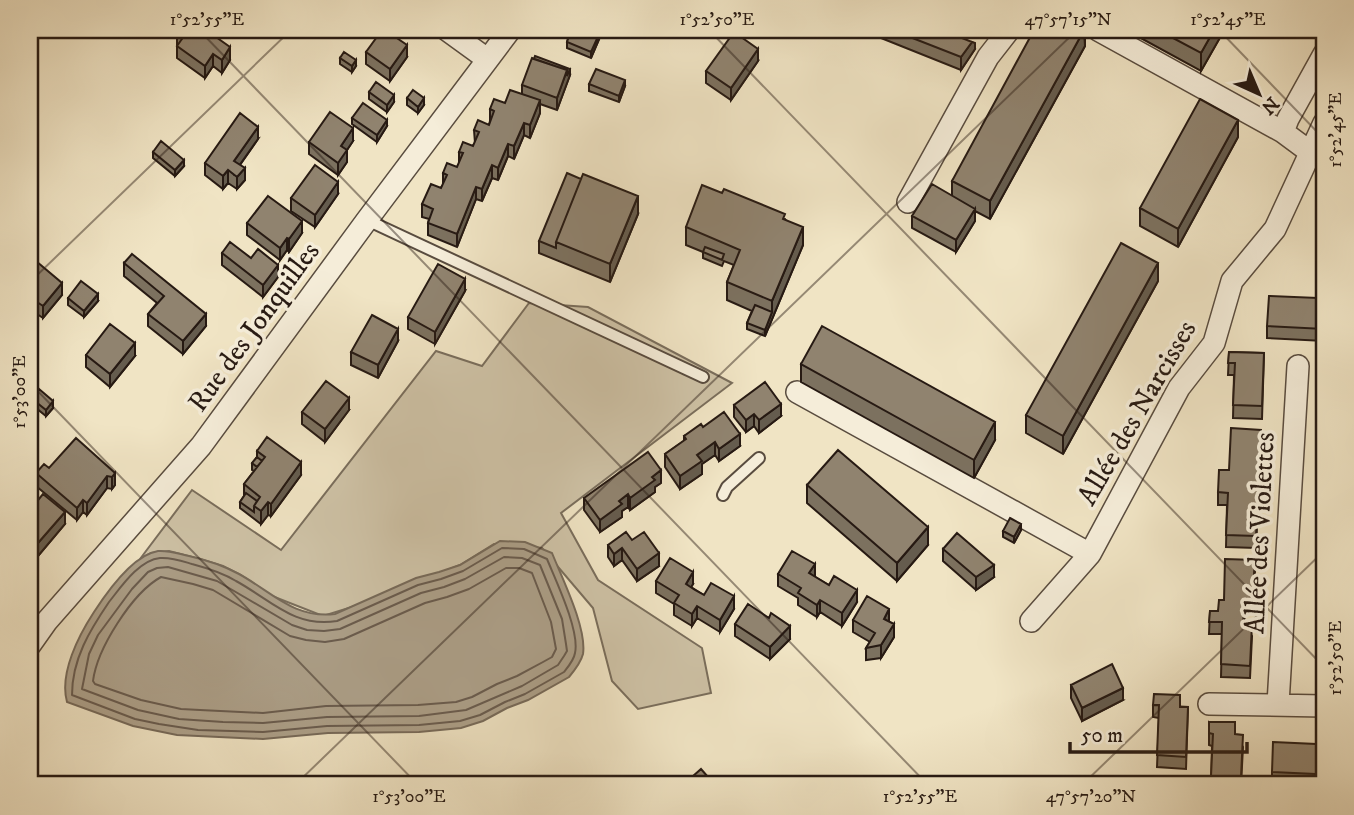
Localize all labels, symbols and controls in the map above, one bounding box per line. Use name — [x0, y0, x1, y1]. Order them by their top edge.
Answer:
text: 1°52'55"E — [170, 9, 244, 31]
text: 1°52'50"E — [679, 9, 755, 31]
text: 47°57'15"N — [1024, 9, 1112, 31]
text: 1°52'45"E — [1190, 9, 1266, 31]
north arrow — [1224, 60, 1294, 130]
text: N — [1256, 91, 1283, 119]
text: 1°52'45"E — [1325, 92, 1347, 168]
street label: Rue des Jonquilles — [181, 235, 327, 419]
street label: Allée des Narcisses — [1070, 314, 1204, 512]
text: 1°53'00"E — [9, 355, 31, 429]
street label: Allée des Violettes — [1237, 431, 1283, 635]
text: 1°52'50"E — [1325, 620, 1347, 696]
scale bar — [1070, 710, 1247, 754]
text: 50 m — [1081, 723, 1123, 749]
text: 1°53'00"E — [372, 786, 446, 808]
text: 1°52'55"E — [883, 786, 957, 808]
text: 47°57'20"N — [1046, 786, 1136, 808]

